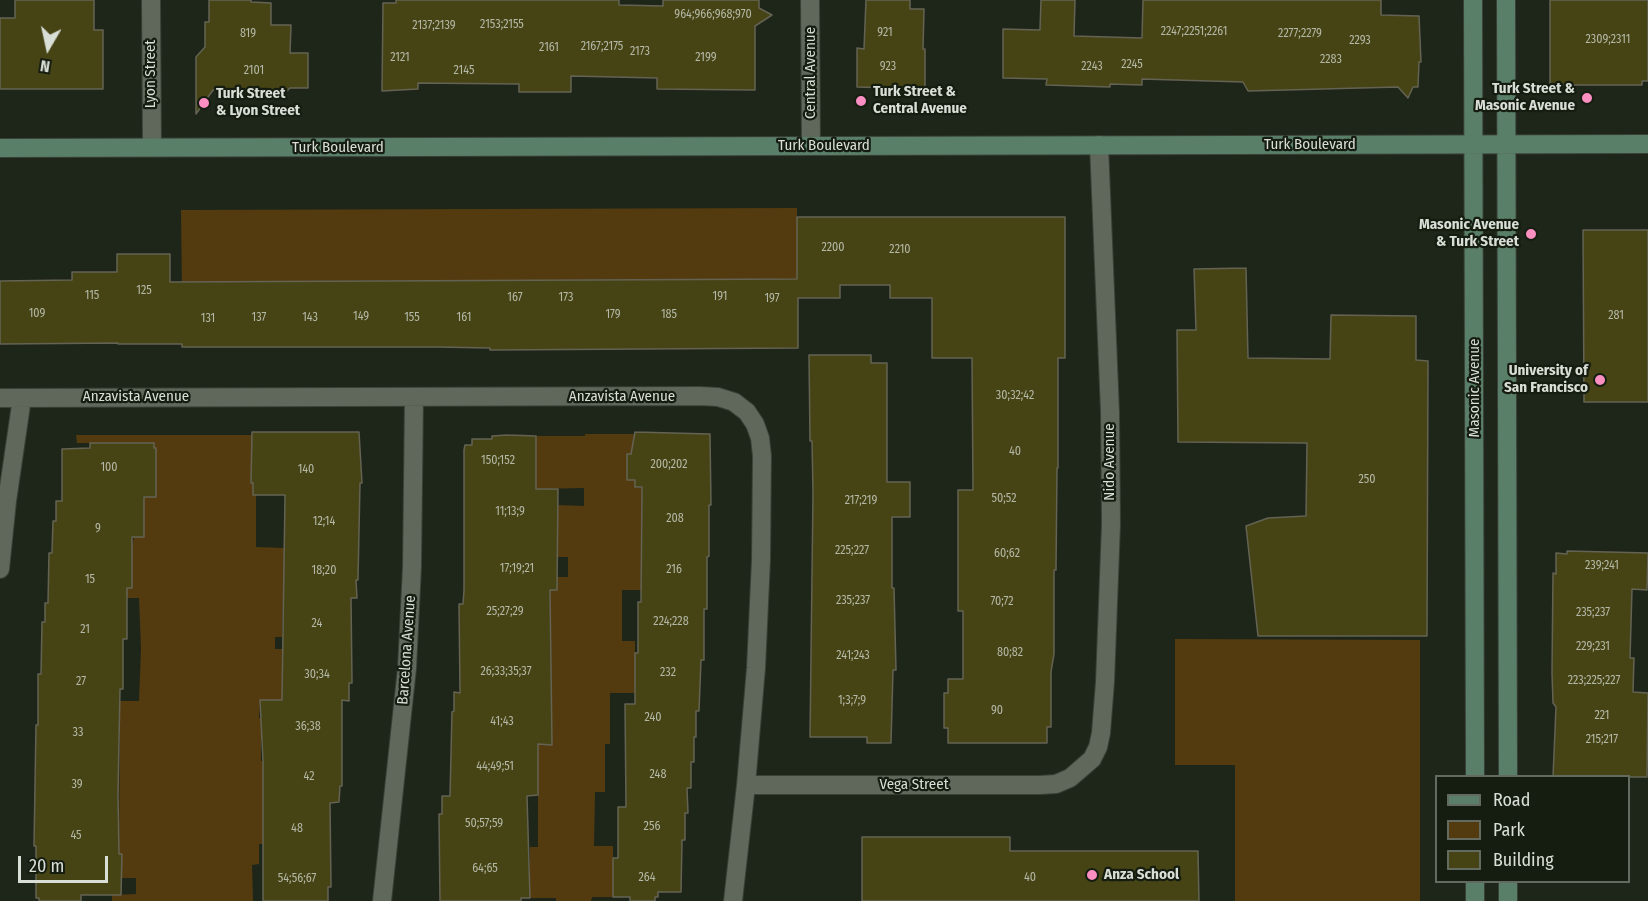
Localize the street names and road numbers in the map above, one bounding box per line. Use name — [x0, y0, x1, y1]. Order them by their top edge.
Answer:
street label: Central Avenue — [802, 27, 820, 119]
street label: Lyon Street — [142, 40, 160, 108]
street label: Turk Boulevard — [1264, 136, 1356, 154]
street label: Turk Boulevard — [778, 137, 870, 155]
street label: Turk Boulevard — [292, 139, 384, 157]
street label: Masonic Avenue — [1466, 339, 1484, 437]
street label: Anzavista Avenue — [83, 388, 189, 406]
street label: Anzavista Avenue — [569, 388, 675, 406]
street label: Nido Avenue — [1101, 423, 1119, 501]
street label: Barcelona Avenue — [394, 595, 420, 705]
street label: Vega Street — [879, 776, 949, 794]

